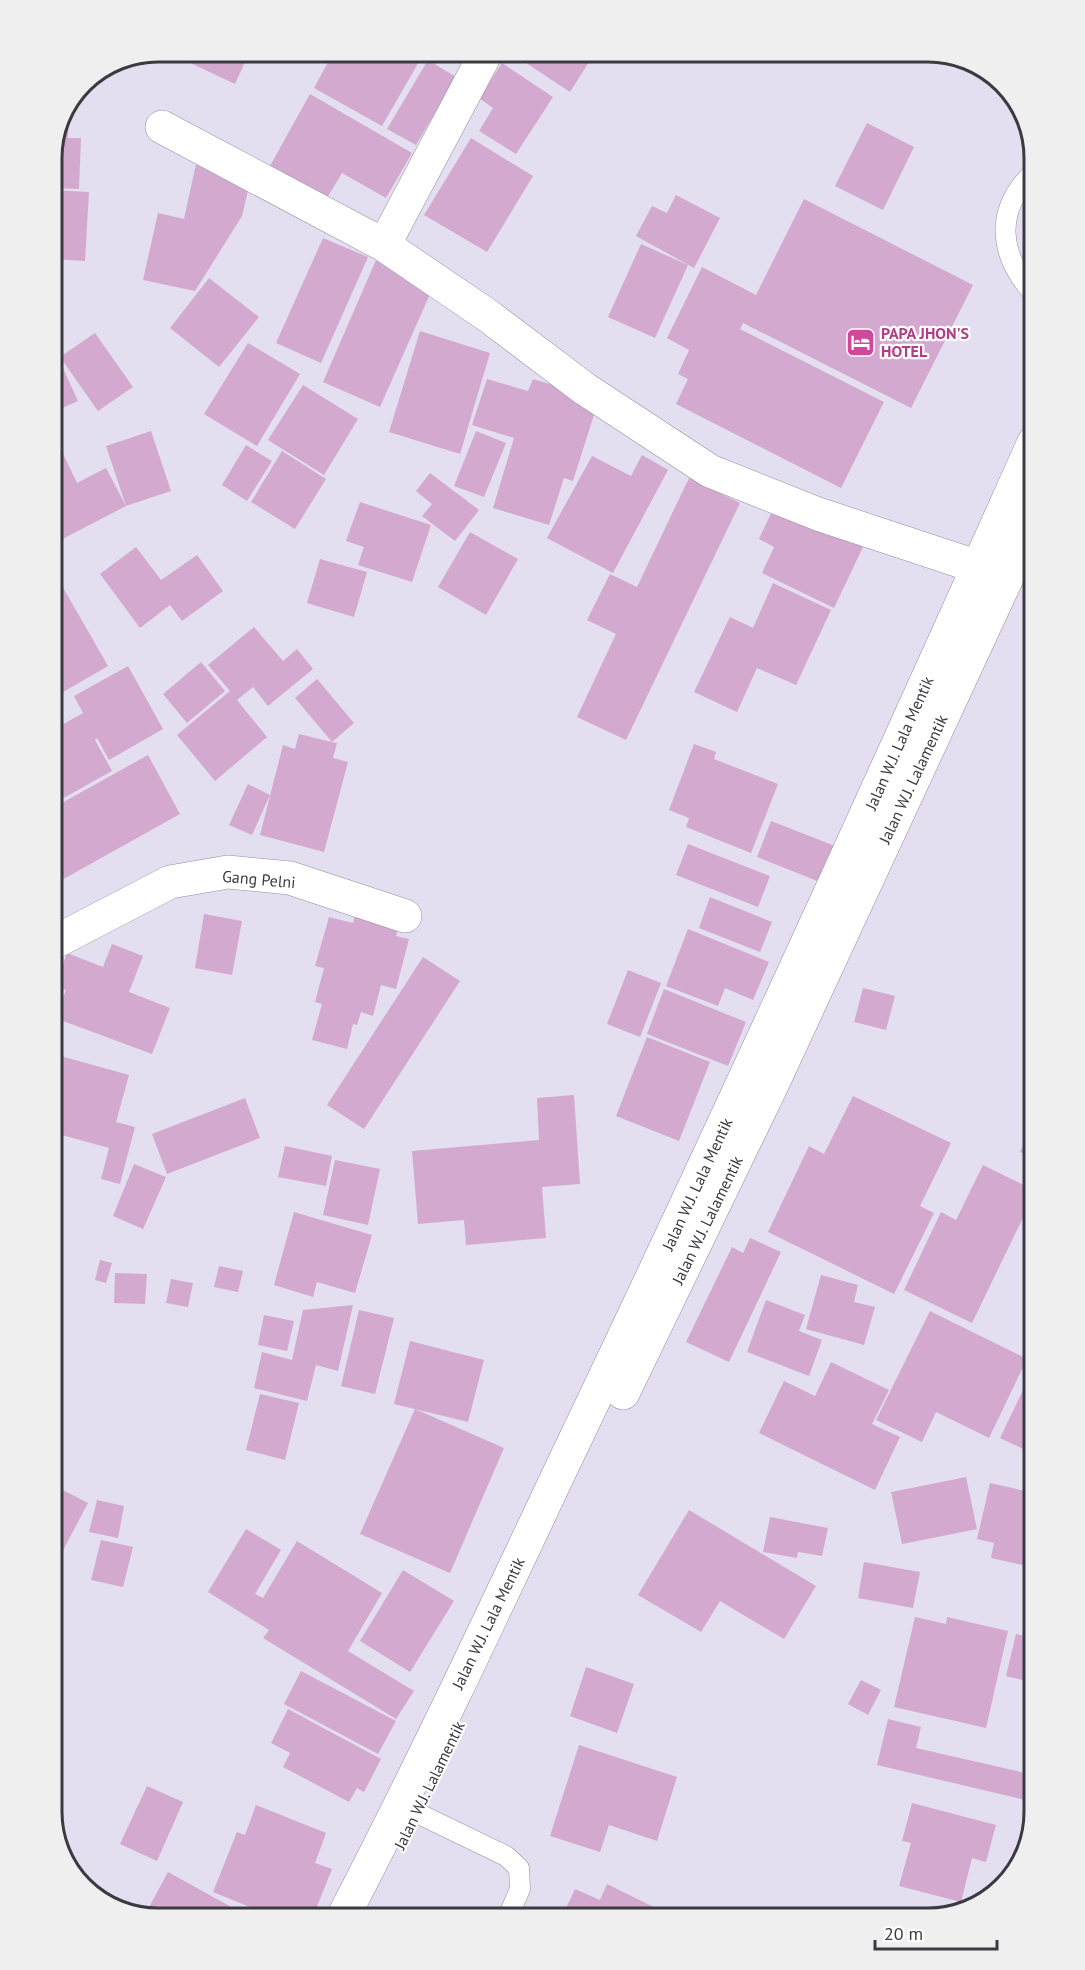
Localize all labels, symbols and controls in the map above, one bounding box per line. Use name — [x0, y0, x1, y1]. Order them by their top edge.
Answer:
place label: PAPA JHON'S HOTEL — [881, 323, 969, 361]
hotel icon: PAPA JHON'S HOTEL — [844, 326, 876, 358]
street label: Jalan W.J. Lala Mentik — [860, 673, 938, 814]
street label: Jalan W.J. Lalamentik — [874, 711, 952, 848]
street label: Gang Pelni — [221, 866, 297, 892]
street label: Jalan W.J. Lala Mentik — [657, 1114, 737, 1254]
street label: Jalan W.J. Lalamentik — [667, 1152, 747, 1288]
street label: Jalan W.J. Lala Mentik — [447, 1554, 529, 1693]
street label: Jalan W.J. Lalamentik — [389, 1717, 469, 1853]
scale bar — [875, 1913, 996, 1951]
text: 20 m — [884, 1922, 923, 1945]

